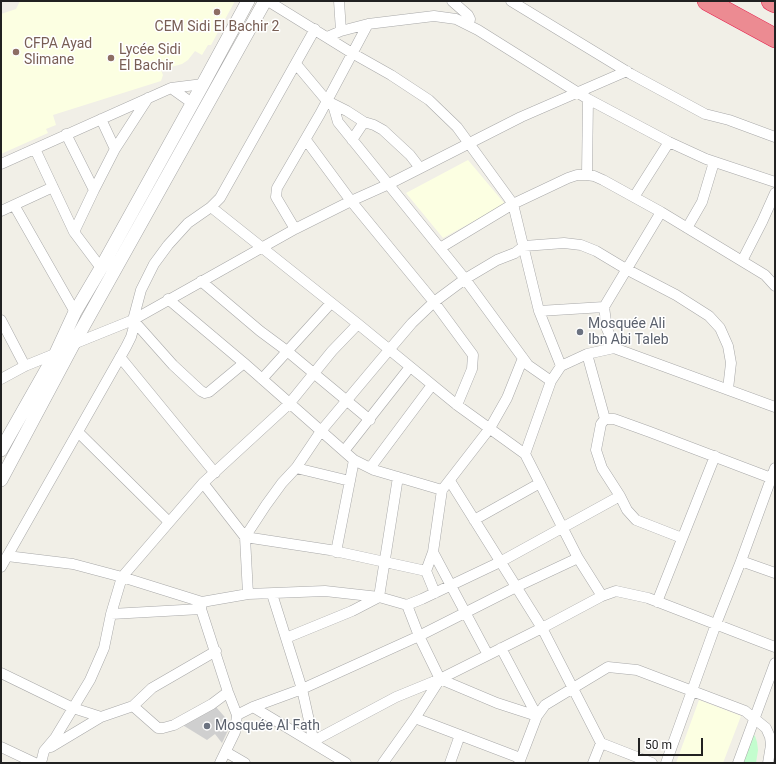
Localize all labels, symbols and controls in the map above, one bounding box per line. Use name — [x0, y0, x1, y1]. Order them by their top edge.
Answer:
marker: CEM Sidi El Bachir 2 — [212, 7, 222, 17]
place label: CEM Sidi El Bachir 2 — [155, 19, 279, 35]
place label: CFPA Ayad Slimane — [24, 36, 92, 68]
place label: Lycée Sidi El Bachir — [119, 42, 181, 74]
marker: CFPA Ayad Slimane — [11, 47, 21, 57]
marker: Lycée Sidi El Bachir — [106, 53, 116, 63]
place label: Mosquée Ali Ibn Abi Taleb — [588, 316, 669, 348]
marker: Mosquée Ali Ibn Abi Taleb — [575, 327, 585, 337]
place label: Mosquée Al Fath — [215, 718, 320, 734]
marker: Mosquée Al Fath — [202, 721, 212, 731]
scale bar — [640, 730, 705, 756]
text: 50 m — [645, 738, 672, 752]

